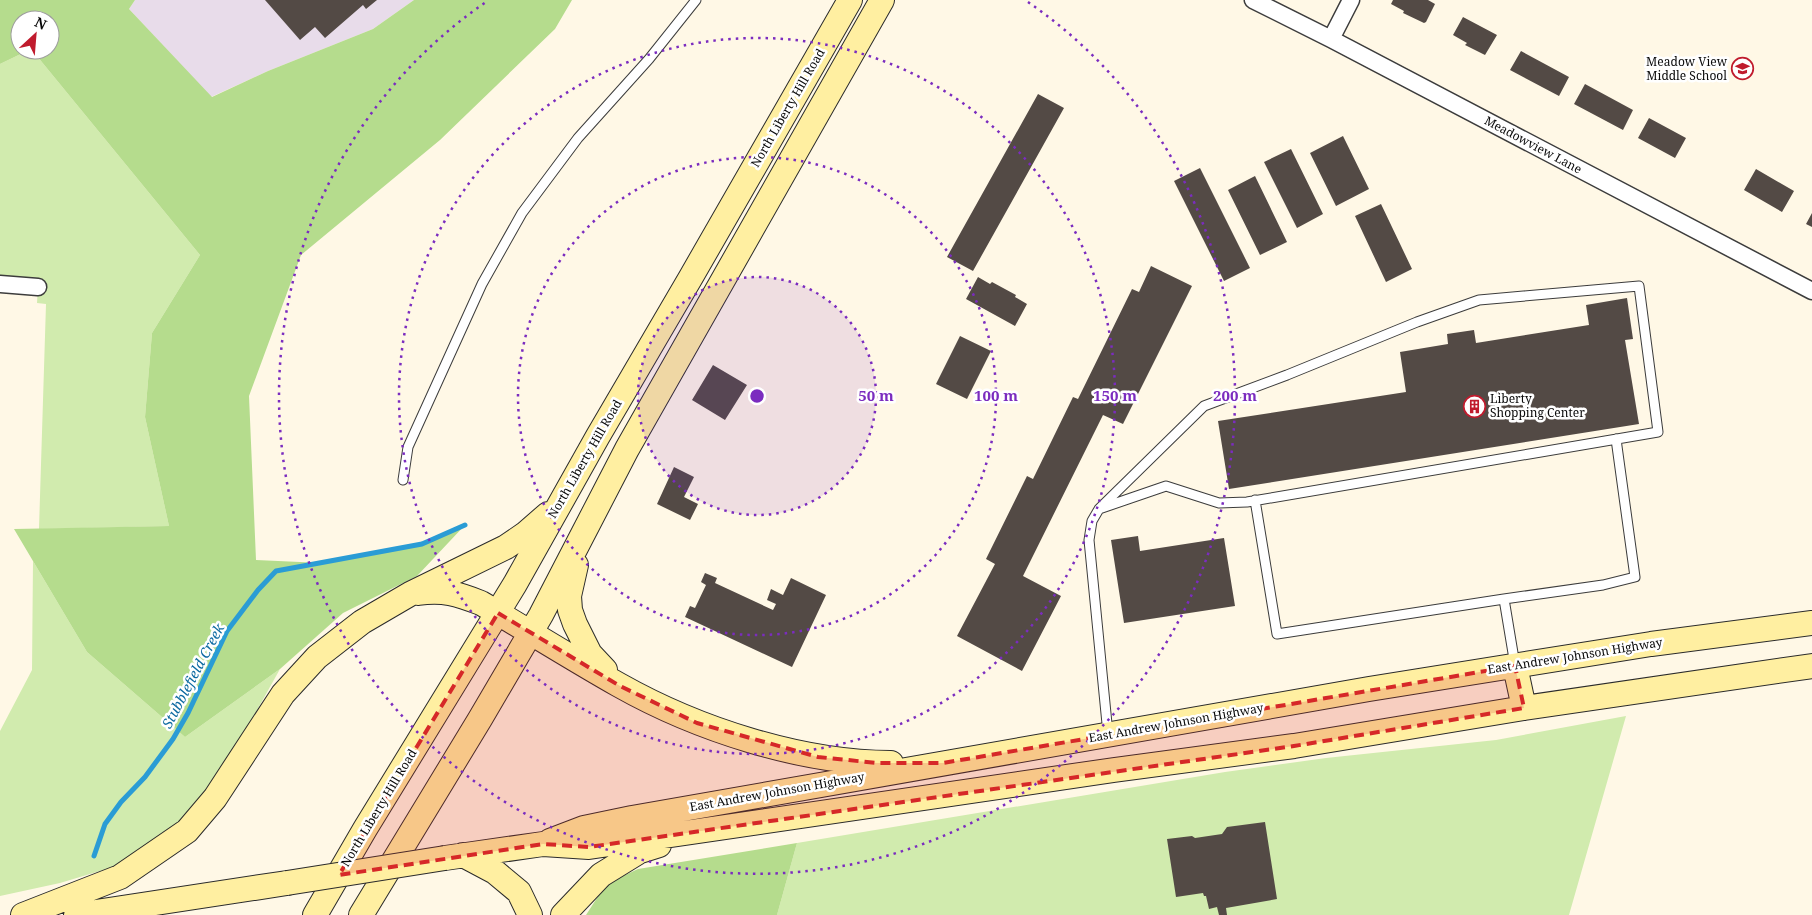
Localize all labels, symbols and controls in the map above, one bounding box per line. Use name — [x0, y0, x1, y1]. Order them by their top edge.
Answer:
north arrow — [10, 10, 60, 60]
text: N — [32, 12, 50, 34]
street label: North Liberty Hill Road — [747, 45, 829, 170]
place label: Meadow View Middle School — [1646, 53, 1728, 84]
school or university icon: Meadow View Middle School — [1731, 57, 1755, 81]
street label: Meadowview Lane — [1482, 112, 1585, 177]
text: 50 m — [858, 385, 894, 405]
text: 100 m — [974, 385, 1018, 405]
text: 150 m — [1093, 385, 1137, 405]
text: 200 m — [1213, 385, 1257, 405]
centre of rings — [748, 387, 766, 405]
place label: Liberty Shopping Center — [1490, 390, 1585, 421]
building icon: Liberty Shopping Center — [1462, 394, 1486, 418]
street label: North Liberty Hill Road — [544, 396, 626, 521]
water label: Stubblefield Creek — [157, 619, 229, 731]
street label: East Andrew Johnson Highway — [1486, 633, 1664, 678]
street label: East Andrew Johnson Highway — [1087, 699, 1265, 746]
street label: North Liberty Hill Road — [337, 745, 421, 870]
street label: East Andrew Johnson Highway — [688, 768, 866, 815]

